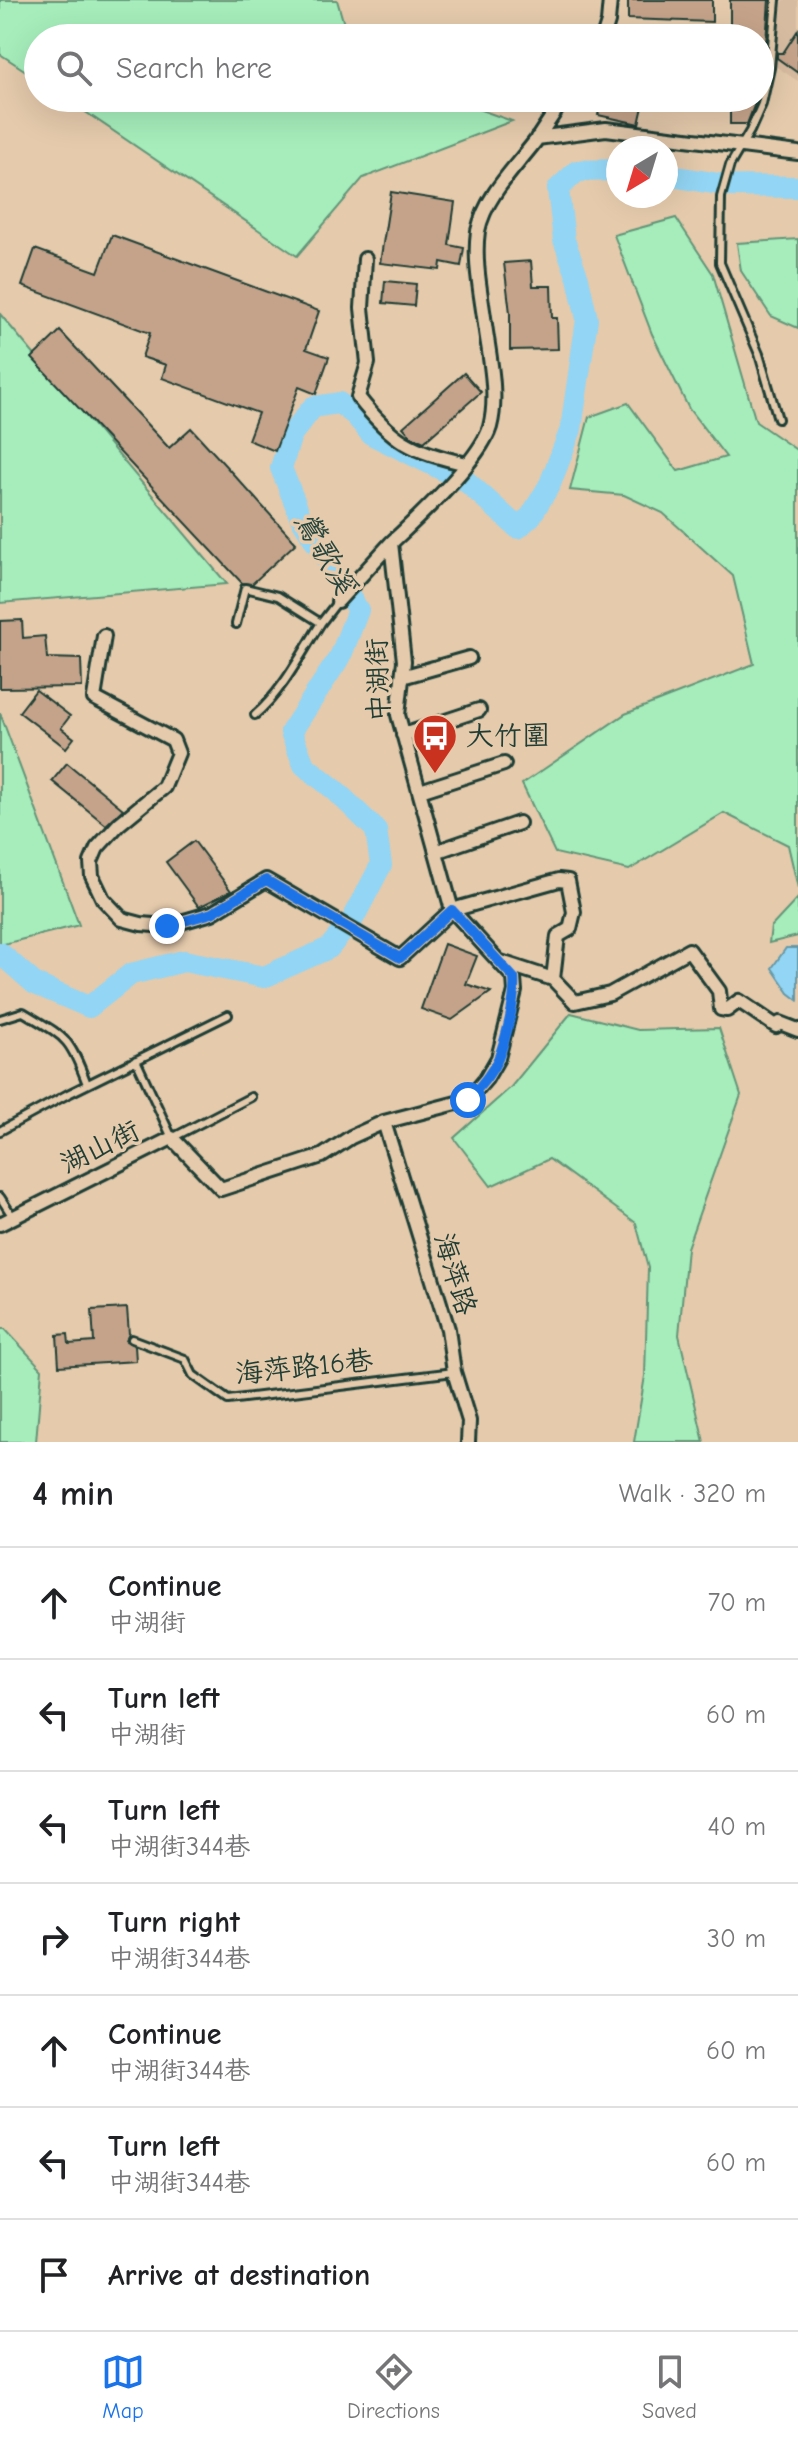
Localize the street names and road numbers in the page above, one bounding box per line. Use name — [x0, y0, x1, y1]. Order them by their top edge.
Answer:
street label: 中湖街 — [361, 637, 395, 723]
street label: 湖山街 — [55, 1114, 145, 1180]
street label: 海萍路 — [427, 1229, 483, 1319]
street label: 海萍路16巷 — [234, 1344, 375, 1390]

